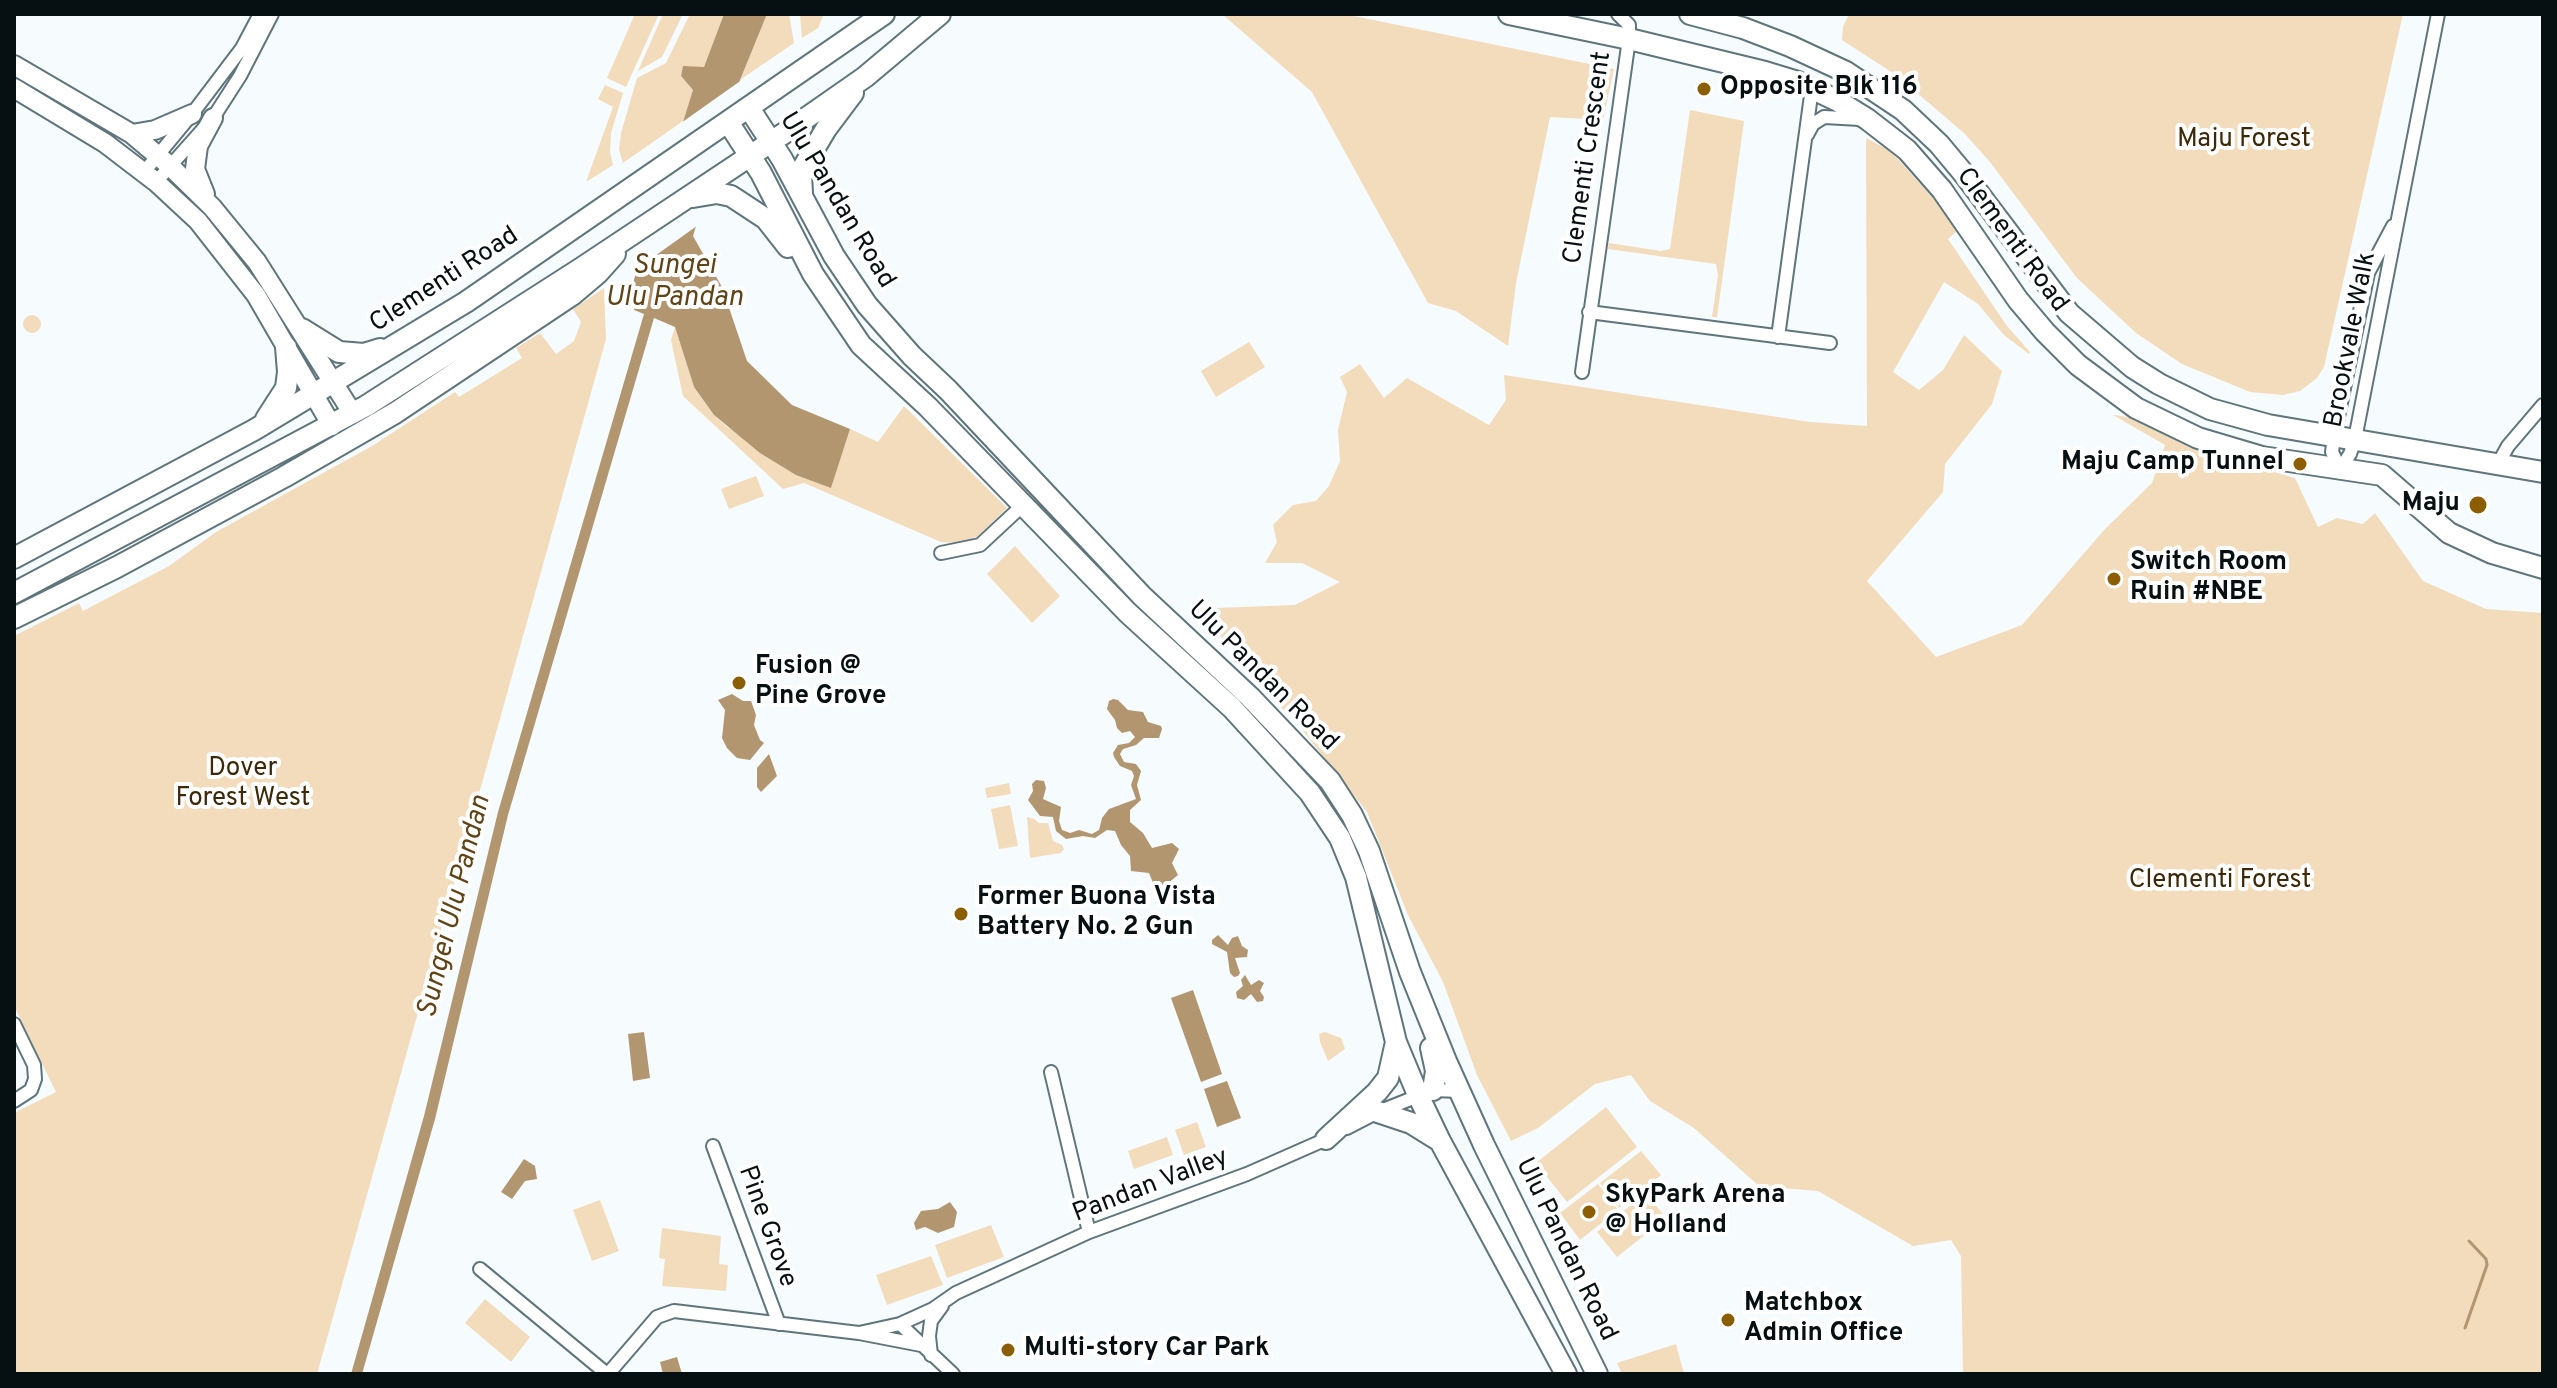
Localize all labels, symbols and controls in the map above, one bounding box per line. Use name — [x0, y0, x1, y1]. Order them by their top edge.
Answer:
street label: Clementi Crescent — [1559, 50, 1619, 266]
place label: Opposite Blk 116 — [1720, 73, 1918, 105]
marker: Opposite Blk 116 — [1695, 80, 1713, 98]
street label: Ulu Pandan Road — [771, 107, 901, 295]
park label: Maju Forest — [2177, 125, 2311, 157]
street label: Clementi Road — [1948, 163, 2074, 319]
street label: Clementi Road — [365, 221, 525, 341]
water label: Sungei Ulu Pandan — [605, 250, 743, 316]
street label: Brookvale Walk — [2320, 250, 2384, 430]
place label: Maju Camp Tunnel — [2061, 448, 2284, 480]
marker: Maju Camp Tunnel — [2291, 455, 2309, 473]
place label: Maju — [2402, 489, 2460, 521]
marker: Maju — [2467, 494, 2489, 516]
place label: Switch Room Ruin #NBE — [2130, 548, 2287, 610]
marker: Switch Room Ruin #NBE — [2105, 570, 2123, 588]
street label: Ulu Pandan Road — [1180, 595, 1344, 759]
place label: Fusion @ Pine Grove — [755, 652, 886, 714]
marker: Fusion @ Pine Grove — [730, 674, 748, 692]
park label: Dover Forest West — [176, 754, 310, 816]
water label: Sungei Ulu Pandan — [412, 792, 500, 1022]
park label: Clementi Forest — [2129, 866, 2311, 898]
place label: Former Buona Vista Battery No. 2 Gun — [977, 883, 1216, 944]
marker: Former Buona Vista Battery No. 2 Gun — [952, 905, 970, 923]
street label: Pandan Valley — [1069, 1143, 1233, 1231]
street label: Ulu Pandan Road — [1507, 1153, 1623, 1347]
street label: Pine Grove — [730, 1162, 802, 1292]
place label: SkyPark Arena @ Holland — [1605, 1181, 1786, 1242]
marker: SkyPark Arena @ Holland — [1580, 1203, 1598, 1221]
place label: Matchbox Admin Office — [1744, 1289, 1903, 1350]
marker: Matchbox Admin Office — [1719, 1311, 1737, 1329]
place label: Multi-story Car Park — [1024, 1334, 1270, 1366]
marker: Multi-story Car Park — [999, 1341, 1017, 1359]

